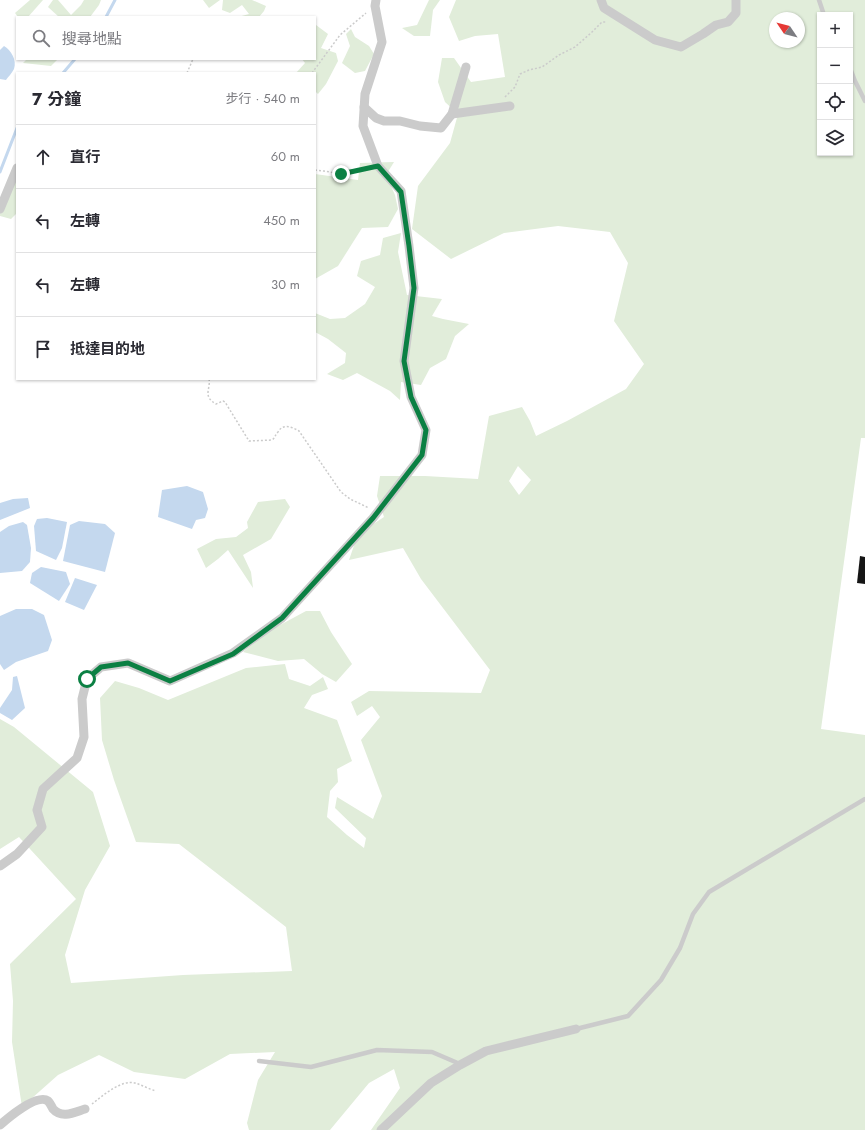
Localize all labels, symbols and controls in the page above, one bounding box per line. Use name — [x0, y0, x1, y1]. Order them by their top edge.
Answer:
north arrow — [769, 12, 805, 48]
map controls — [817, 12, 853, 156]
button: + — [817, 12, 853, 48]
search box — [16, 16, 316, 60]
icon: search — [30, 27, 52, 49]
text: 搜尋地點 — [62, 28, 122, 50]
button: − — [817, 48, 853, 84]
button: locate — [817, 84, 853, 120]
text: 7 分鐘 — [32, 87, 81, 111]
text: 步行 · 540 m — [226, 89, 300, 108]
button: layers — [817, 120, 853, 156]
icon: ahead — [32, 146, 54, 168]
text: 直行 — [70, 146, 100, 168]
text: 60 m — [271, 147, 300, 166]
route end — [332, 165, 350, 183]
icon: left — [32, 210, 54, 232]
text: 左轉 — [70, 210, 100, 232]
text: 450 m — [263, 211, 300, 230]
icon: left — [32, 274, 54, 296]
text: 左轉 — [70, 274, 100, 296]
text: 30 m — [271, 275, 300, 294]
icon: arrive — [32, 338, 54, 360]
text: 抵達目的地 — [70, 338, 145, 360]
route start — [78, 670, 96, 688]

